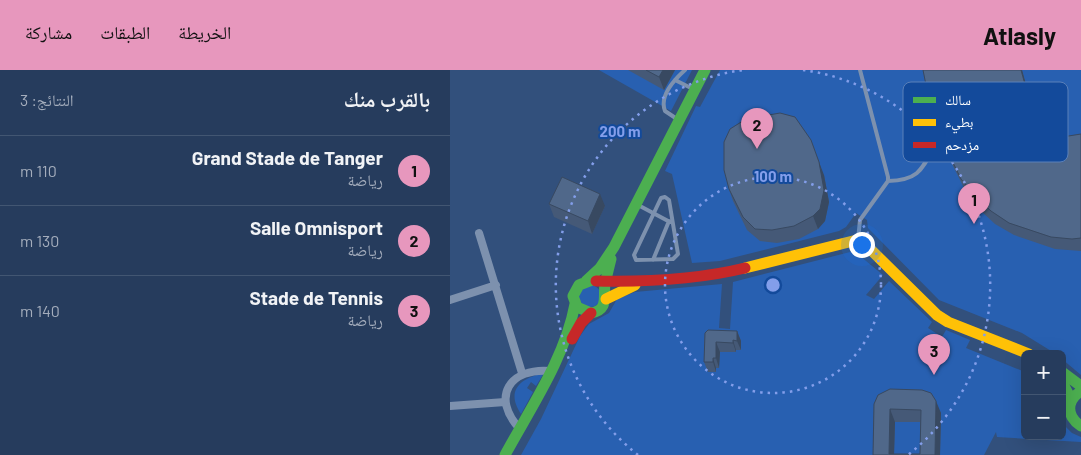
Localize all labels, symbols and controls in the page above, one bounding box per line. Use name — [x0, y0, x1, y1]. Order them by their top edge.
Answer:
text: مشاركة — [25, 21, 72, 43]
text: الطبقات — [100, 21, 150, 43]
text: الخريطة — [178, 21, 231, 43]
text: Atlasly — [983, 21, 1056, 50]
legend — [903, 82, 1068, 162]
text: بالقرب منك — [344, 86, 430, 111]
text: النتائج: 3 — [20, 90, 74, 109]
text: سالك — [945, 91, 971, 108]
pin: 2 — [741, 108, 773, 149]
text: بطيء — [945, 113, 974, 134]
text: 200 m — [599, 122, 641, 140]
text: مزدحم — [945, 136, 979, 155]
text: Grand Stade de Tanger — [192, 146, 383, 169]
text: 110 m — [20, 161, 57, 180]
text: 1 — [411, 161, 417, 180]
text: 100 m — [754, 167, 792, 185]
text: رياضة — [347, 170, 383, 189]
pin: 1 — [958, 183, 990, 224]
text: Salle Omnisport — [250, 216, 383, 239]
text: 130 m — [20, 231, 59, 250]
text: 2 — [410, 231, 418, 250]
your location — [849, 232, 875, 258]
text: رياضة — [347, 240, 383, 259]
centre of rings — [764, 276, 782, 294]
text: Stade de Tennis — [250, 286, 383, 309]
text: 140 m — [20, 301, 60, 320]
text: 3 — [410, 301, 418, 320]
text: رياضة — [347, 310, 383, 329]
pin: 3 — [918, 334, 950, 375]
map controls — [1021, 350, 1066, 440]
button: + — [1021, 350, 1066, 395]
button: − — [1021, 395, 1066, 440]

